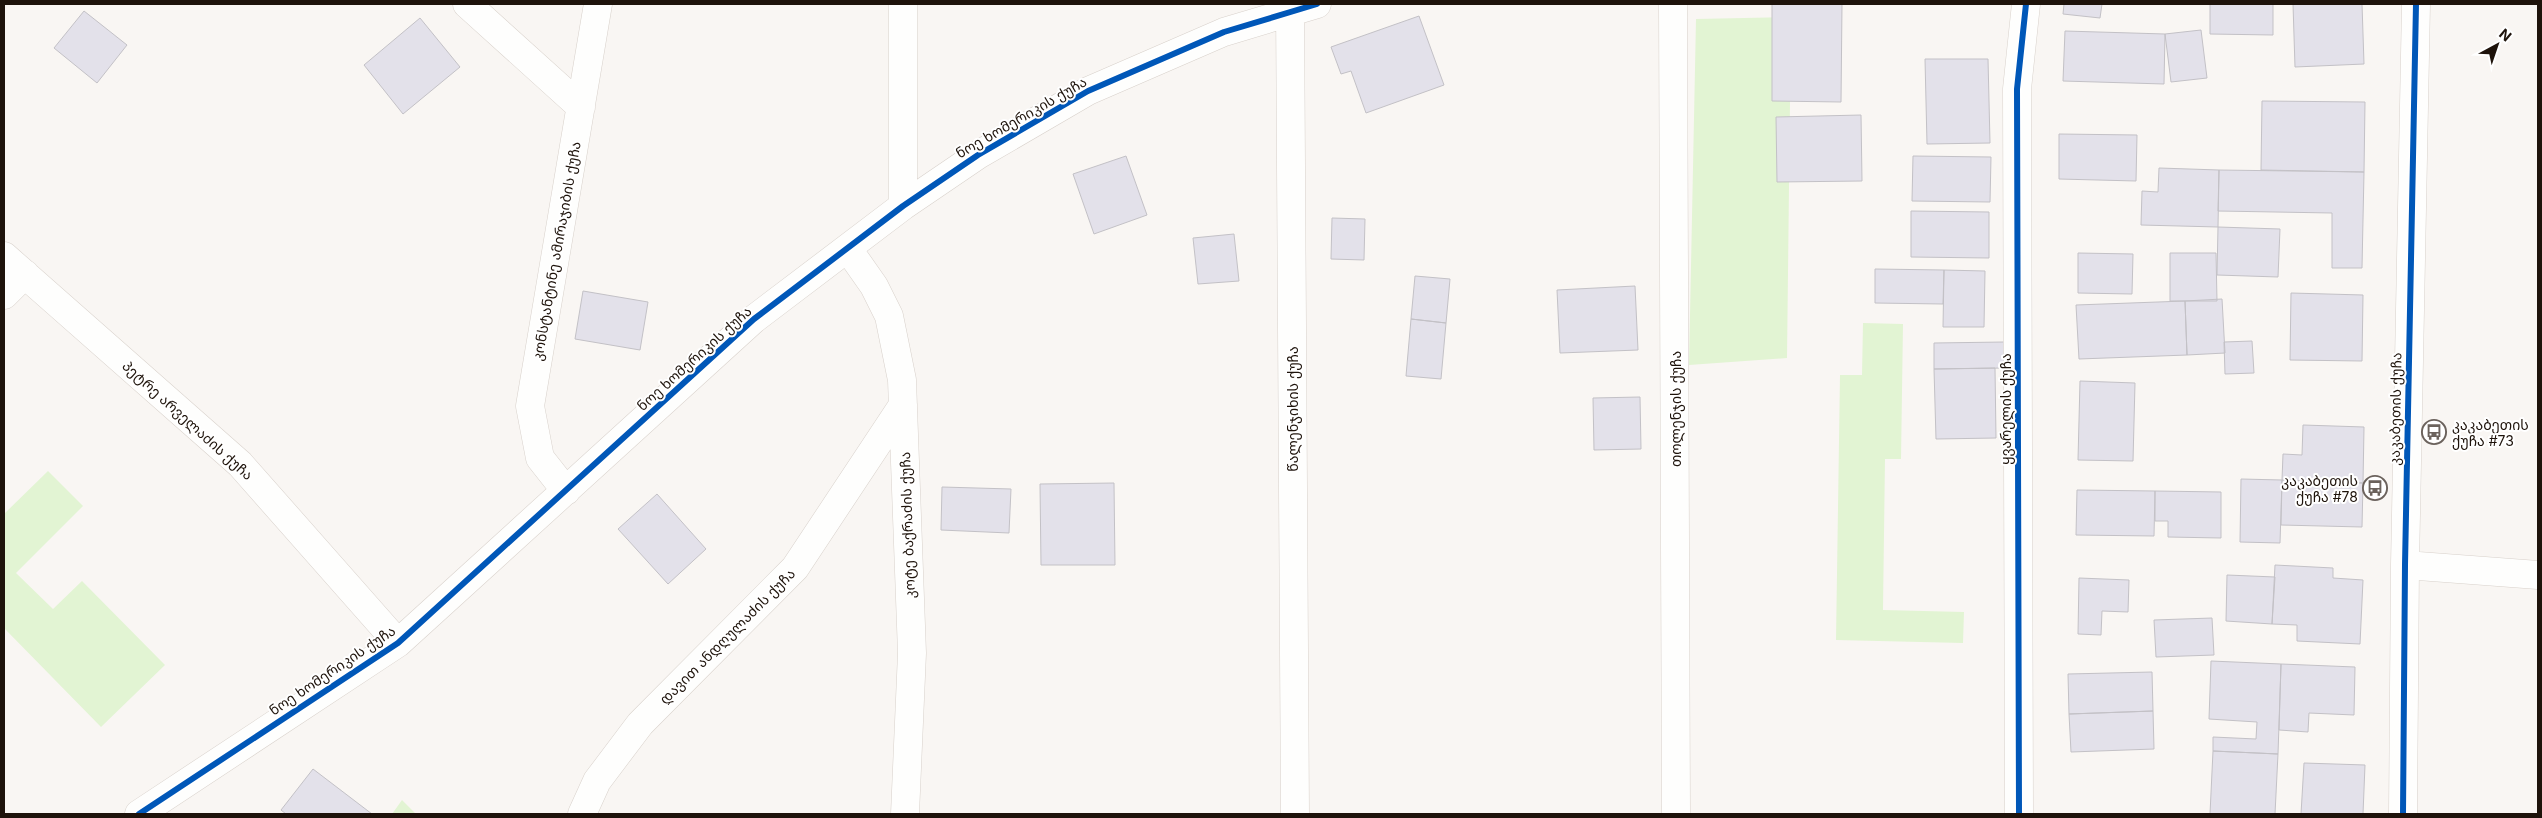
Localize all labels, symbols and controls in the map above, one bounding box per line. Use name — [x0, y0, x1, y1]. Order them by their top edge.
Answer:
north arrow — [2472, 20, 2522, 70]
text: N — [2496, 25, 2515, 45]
street label: ნოე ხომერიკის ქუჩა — [953, 73, 1090, 162]
street label: კონსტანტინე ამირაჯიბის ქუჩა — [528, 140, 585, 362]
street label: ნოე ხომერიკის ქუჩა — [633, 302, 755, 415]
street label: წალენჯიხის ქუჩა — [1284, 346, 1302, 472]
street label: თოლენჯის ქუჩა — [1667, 351, 1685, 467]
street label: კაკაბეთის ქუჩა — [2386, 352, 2405, 466]
street label: ყვარელის ქუჩა — [1997, 353, 2015, 465]
street label: პეტრე არველაძის ქუჩა — [119, 357, 257, 484]
place label: კაკაბეთის ქუჩა #73 — [2452, 416, 2529, 450]
bus stop icon: კაკაბეთის ქუჩა #73 — [2421, 419, 2447, 445]
street label: კოტე ბაქრაძის ქუჩა — [896, 451, 919, 599]
place label: კაკაბეთის ქუჩა #78 — [2281, 472, 2358, 506]
bus stop icon: კაკაბეთის ქუჩა #78 — [2362, 475, 2388, 501]
street label: დავით ანდღულაძის ქუჩა — [656, 565, 799, 708]
street label: ნოე ხომერიკის ქუჩა — [266, 622, 399, 719]

